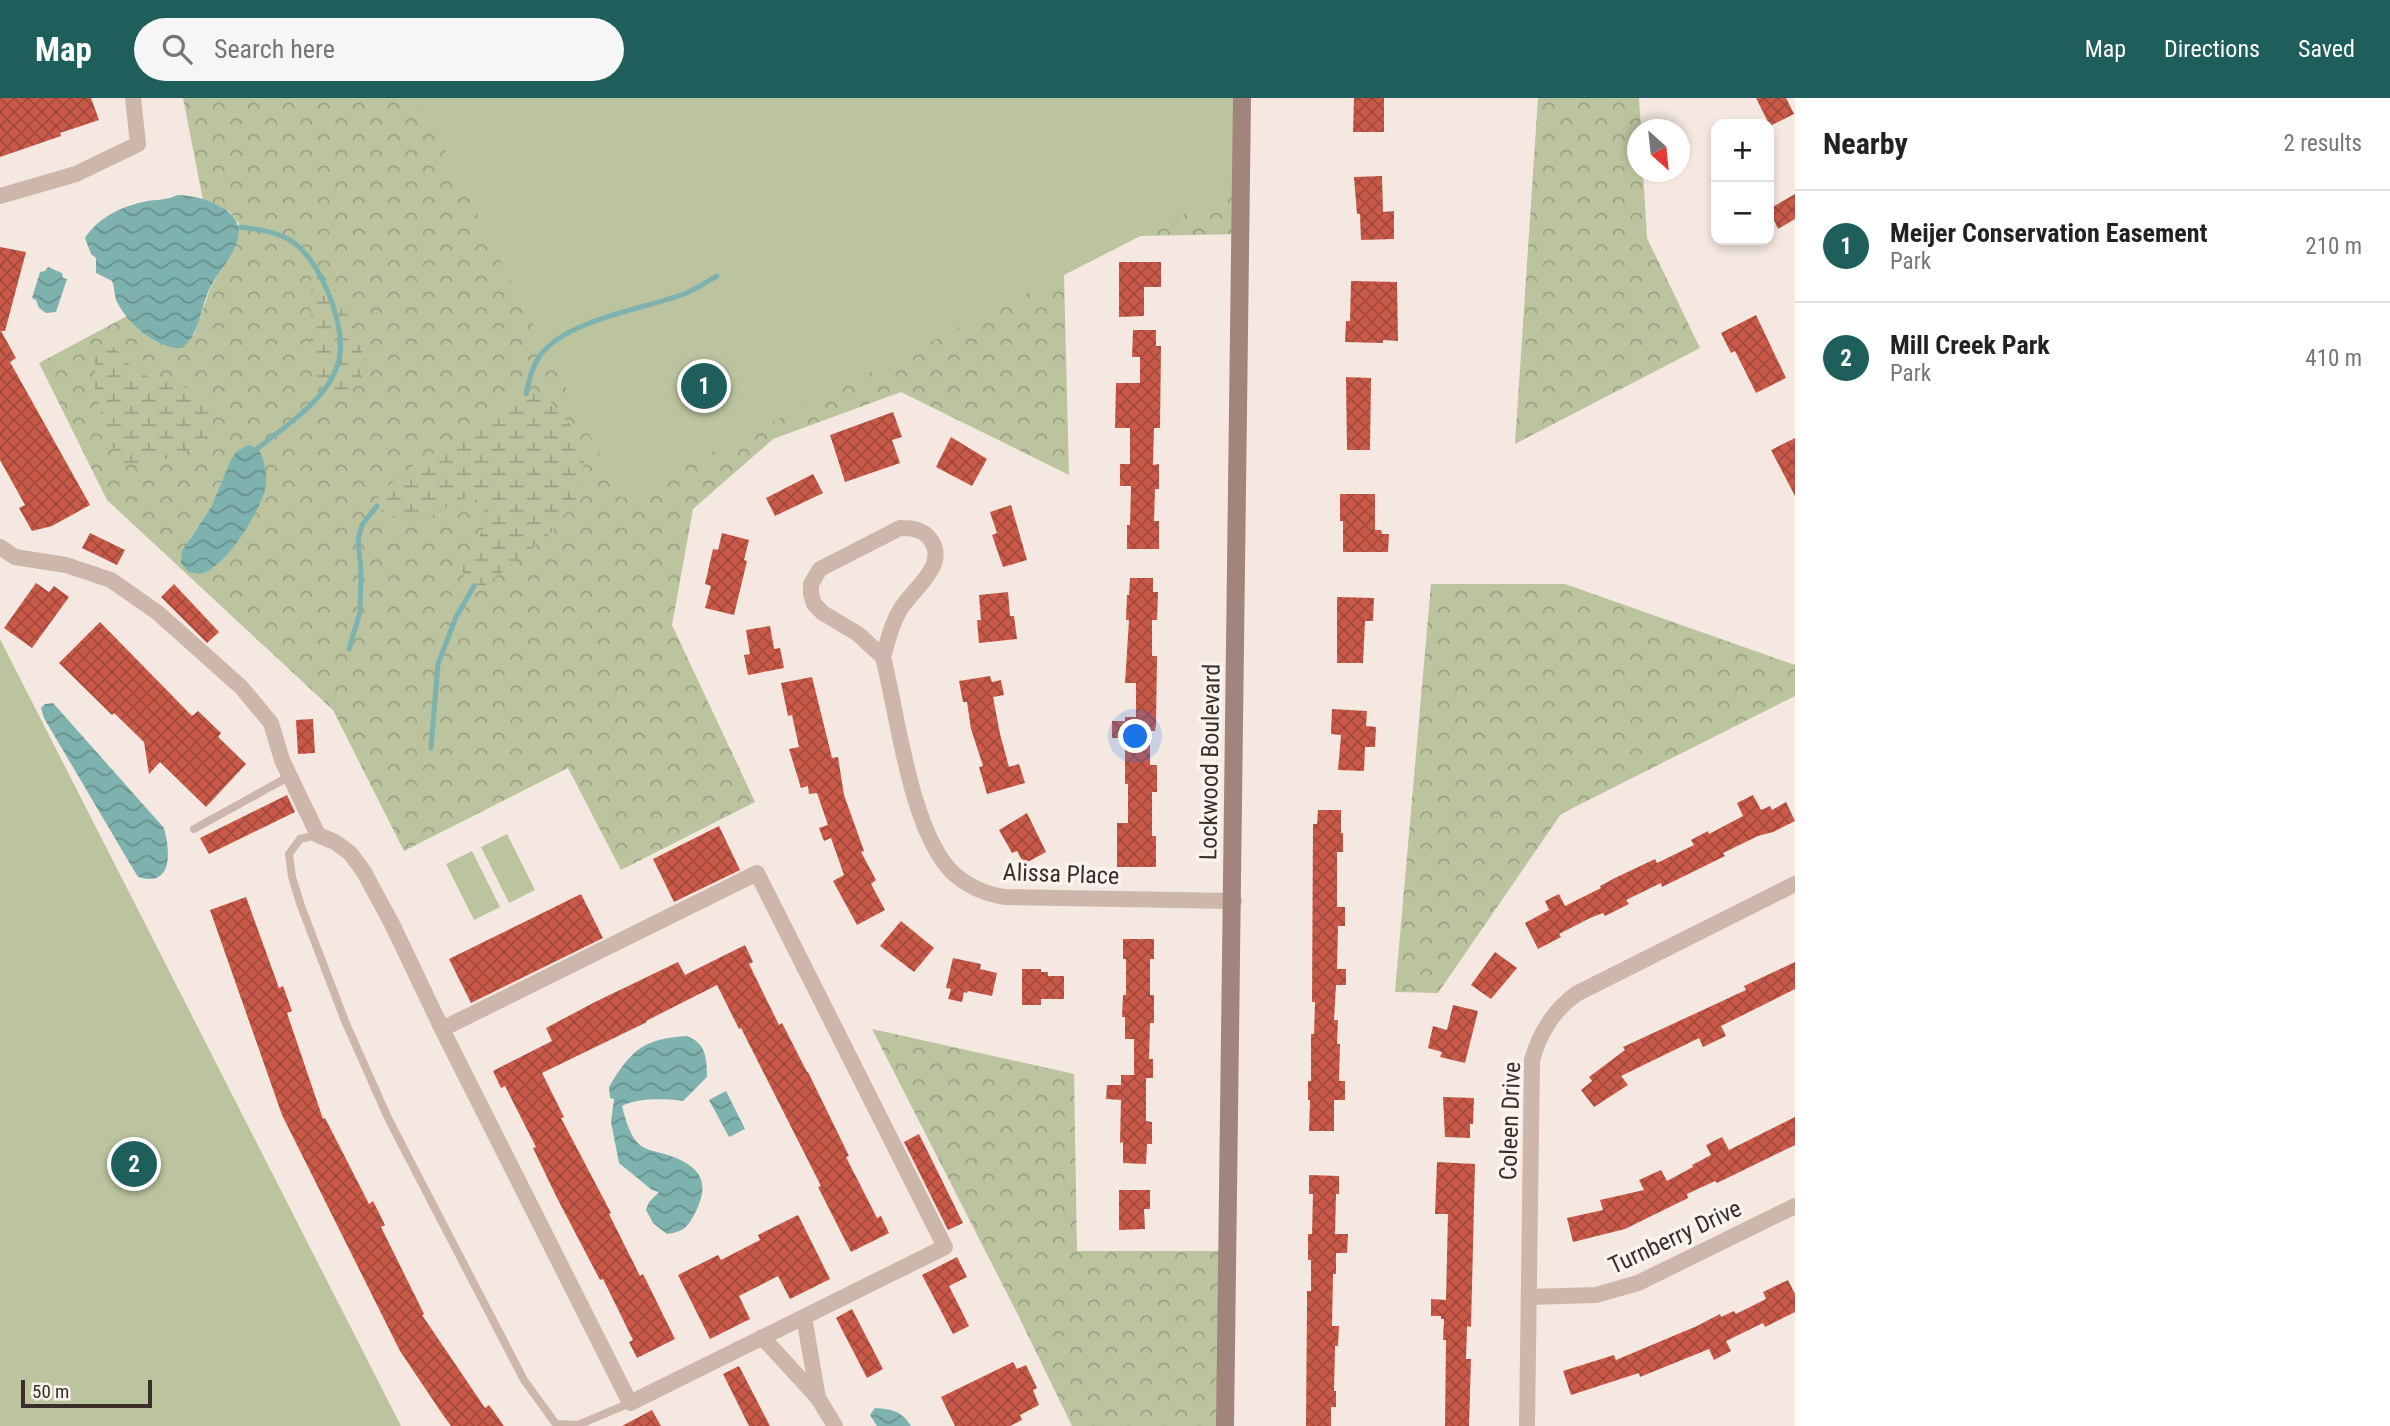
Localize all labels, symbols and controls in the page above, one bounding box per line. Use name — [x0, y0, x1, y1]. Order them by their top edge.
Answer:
search box — [134, 18, 624, 81]
text: Map — [35, 30, 92, 69]
icon: search — [158, 30, 196, 68]
text: Search here — [214, 34, 335, 64]
text: Map — [2085, 35, 2126, 63]
text: Directions — [2164, 35, 2260, 63]
text: Saved — [2298, 35, 2355, 63]
north arrow — [1627, 119, 1690, 182]
map controls — [1711, 119, 1774, 245]
button: + — [1711, 119, 1774, 182]
text: Nearby — [1823, 126, 1908, 161]
text: 2 results — [2284, 130, 2362, 157]
button: − — [1711, 182, 1774, 245]
text: Meijer Conservation Easement — [1890, 218, 2207, 248]
text: 1 — [1840, 233, 1852, 260]
text: 210 m — [2305, 233, 2362, 260]
text: Park — [1890, 248, 1931, 275]
text: Mill Creek Park — [1890, 330, 2050, 360]
text: 2 — [1840, 345, 1852, 372]
text: 410 m — [2305, 345, 2362, 372]
pin: 1 — [681, 360, 727, 412]
text: Park — [1890, 360, 1931, 387]
street label: Lockwood Boulevard — [1194, 664, 1226, 860]
your location — [1118, 719, 1152, 753]
street label: Alissa Place — [1002, 858, 1120, 890]
street label: Coleen Drive — [1494, 1061, 1526, 1181]
pin: 2 — [111, 1138, 157, 1190]
street label: Turnberry Drive — [1604, 1194, 1746, 1280]
scale bar — [21, 1377, 152, 1409]
text: 50 m — [32, 1380, 69, 1403]

